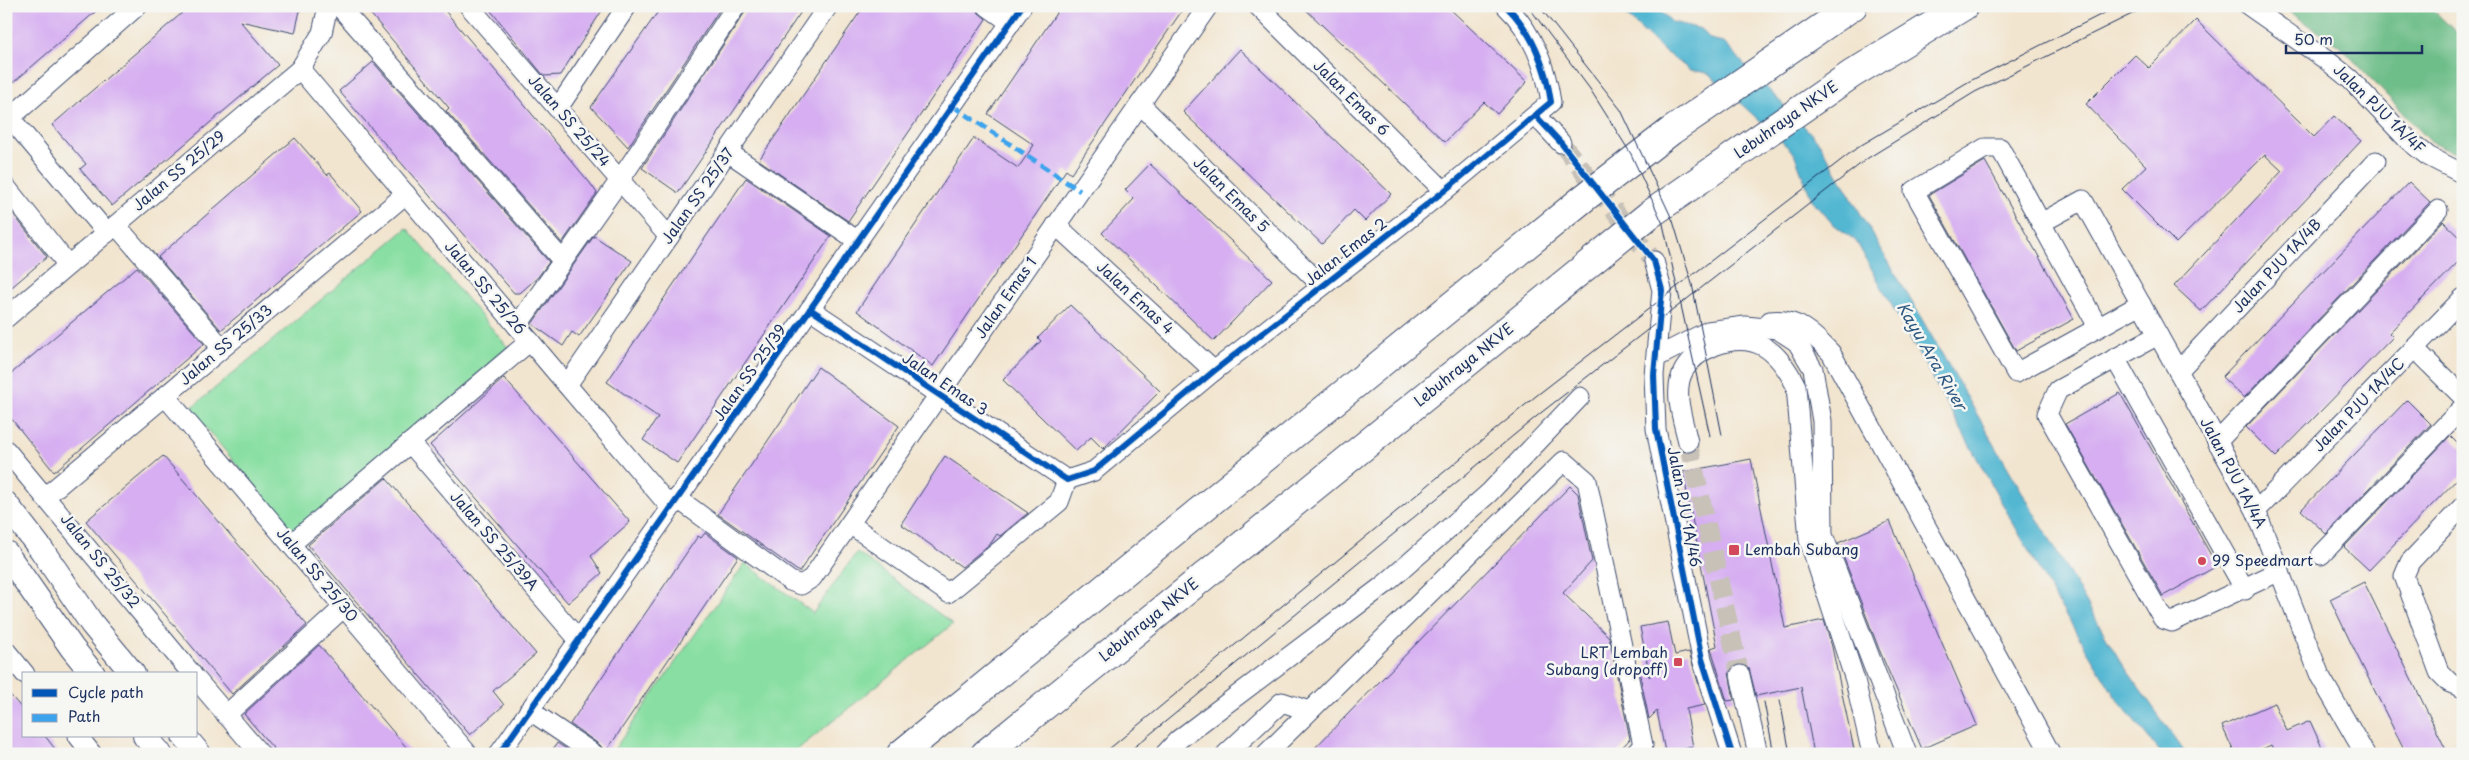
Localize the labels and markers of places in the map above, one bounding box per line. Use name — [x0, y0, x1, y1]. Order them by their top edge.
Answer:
place label: Lembah Subang — [1745, 537, 1859, 560]
marker: Lembah Subang — [1727, 543, 1741, 557]
place label: 99 Speedmart — [2212, 548, 2313, 571]
marker: 99 Speedmart — [2196, 555, 2208, 567]
place label: LRT Lembah Subang (dropoff) — [1546, 640, 1668, 680]
marker: LRT Lembah Subang (dropoff) — [1672, 656, 1684, 668]

